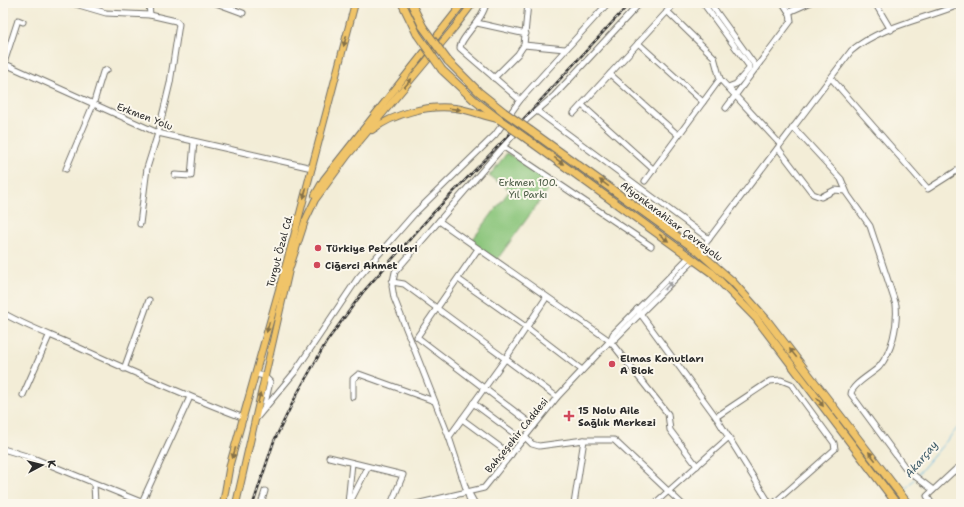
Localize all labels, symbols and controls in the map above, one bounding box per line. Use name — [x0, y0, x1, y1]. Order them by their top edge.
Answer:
one-way arrow — [342, 35, 348, 47]
one-way arrow — [404, 77, 413, 88]
street label: Erkmen Yolu — [115, 100, 175, 133]
one-way arrow — [449, 106, 461, 112]
one-way arrow — [553, 157, 564, 166]
park label: Erkmen 100. Yıl Parkı — [498, 176, 558, 201]
one-way arrow — [599, 179, 609, 187]
street label: Afyonkarahisar Çevreyolu — [618, 179, 726, 264]
one-way arrow — [302, 188, 308, 200]
street label: Turgut Özal Cd. — [264, 213, 296, 289]
one-way arrow — [659, 233, 669, 241]
place label: Türkiye Petrolleri — [326, 242, 418, 255]
marker: Türkiye Petrolleri — [313, 243, 323, 253]
place label: Ciğerci Ahmet — [325, 259, 398, 272]
marker: Ciğerci Ahmet — [312, 260, 322, 270]
one-way arrow — [663, 281, 673, 291]
one-way arrow — [265, 321, 271, 334]
one-way arrow — [789, 348, 797, 359]
place label: Elmas Konutları A Blok — [620, 352, 704, 377]
marker: Elmas Konutları A Blok — [607, 359, 617, 369]
one-way arrow — [256, 391, 262, 403]
street label: Bahçeşehir Caddesi — [482, 395, 551, 476]
one-way arrow — [816, 396, 824, 407]
place label: 15 Nolu Aile Sağlık Merkezi — [578, 404, 656, 429]
marker: 15 Nolu Aile Sağlık Merkezi — [563, 410, 575, 422]
water label: Akarçay — [901, 438, 941, 481]
north arrow — [22, 445, 62, 485]
one-way arrow — [231, 447, 237, 459]
one-way arrow — [868, 451, 877, 462]
text: K — [44, 459, 59, 469]

